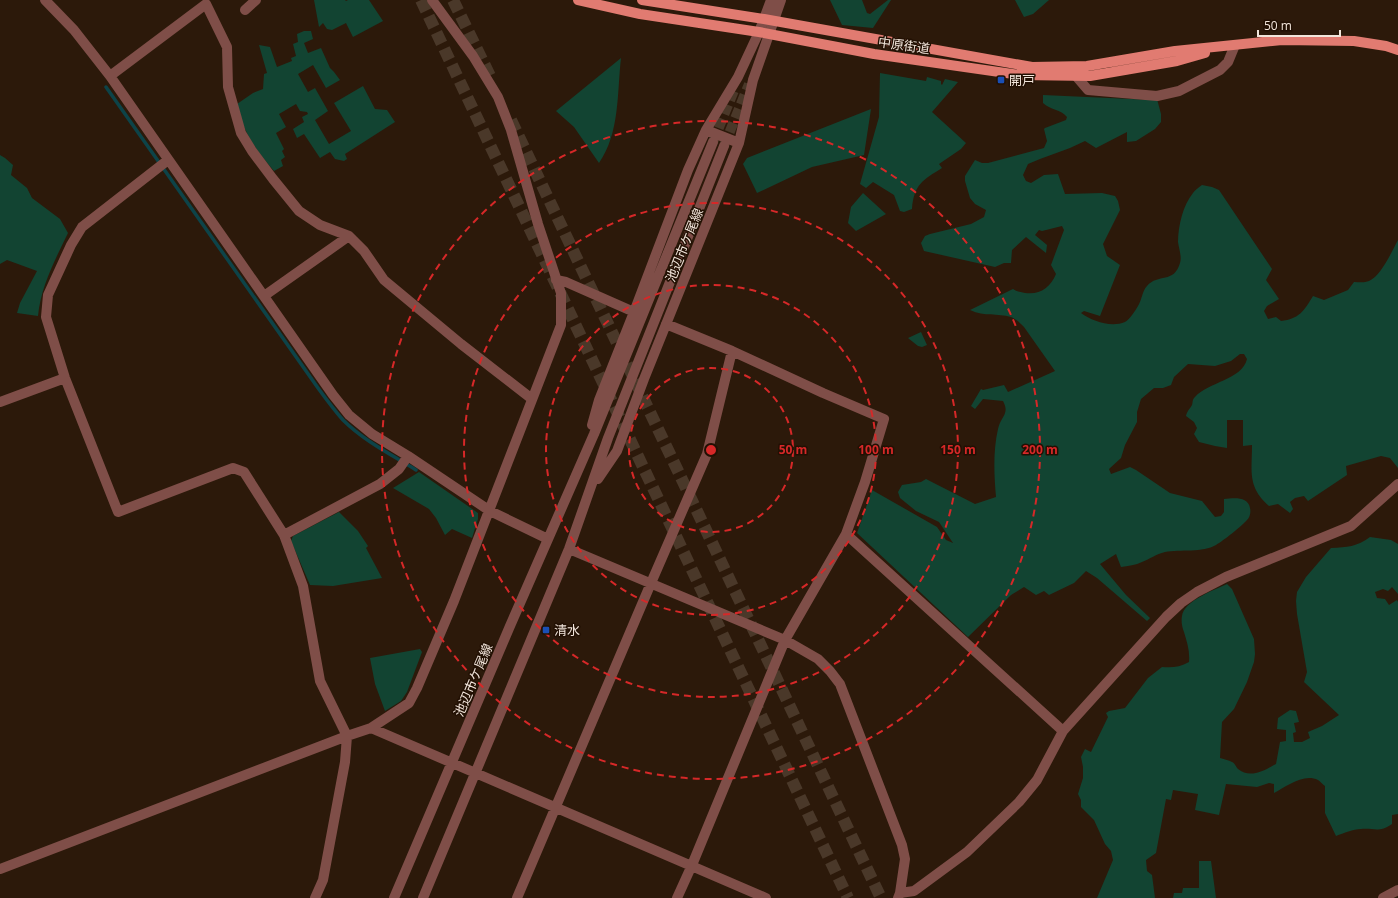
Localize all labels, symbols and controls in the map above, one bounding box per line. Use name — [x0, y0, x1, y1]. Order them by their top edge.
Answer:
scale bar — [1258, 12, 1340, 38]
text: 50 m — [1264, 17, 1292, 34]
street label: 中原街道 — [877, 32, 931, 58]
place label: 開戸 — [1009, 71, 1035, 89]
marker: 開戸 — [996, 75, 1006, 85]
street label: 池辺市ケ尾線 — [661, 205, 707, 285]
text: 50 m — [779, 441, 807, 458]
text: 100 m — [858, 441, 894, 458]
text: 150 m — [940, 441, 976, 458]
text: 200 m — [1022, 441, 1058, 458]
centre of rings — [704, 443, 718, 457]
place label: 清水 — [554, 621, 580, 639]
marker: 清水 — [541, 625, 551, 635]
street label: 池辺市ケ尾線 — [449, 641, 497, 719]

